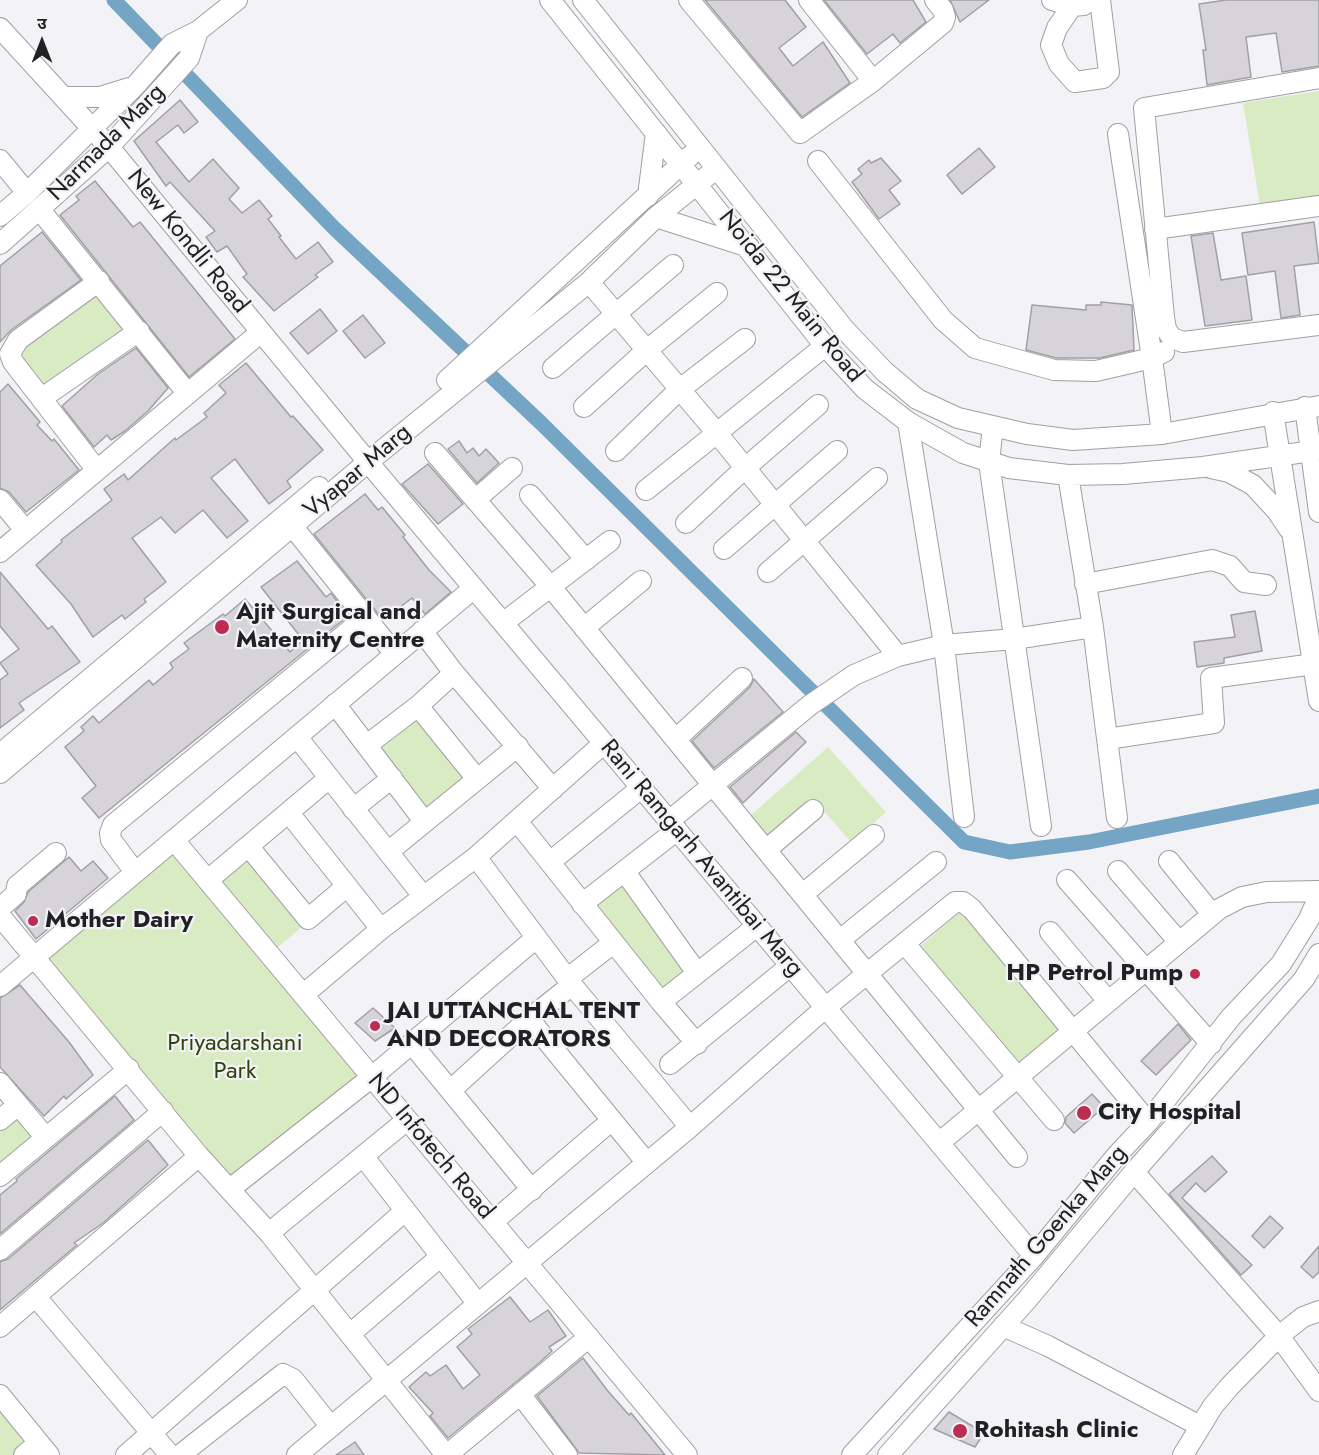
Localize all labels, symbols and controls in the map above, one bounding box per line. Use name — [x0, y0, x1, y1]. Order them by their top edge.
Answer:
north arrow — [12, 12, 72, 72]
text: उ — [37, 12, 47, 35]
street label: Narmada Marg — [43, 79, 171, 207]
street label: New Kondli Road — [120, 164, 254, 320]
street label: Noida 22 Main Road — [712, 205, 868, 389]
street label: Vyapar Marg — [299, 419, 417, 525]
place label: Ajit Surgical and Maternity Centre — [236, 599, 425, 655]
marker: Ajit Surgical and Maternity Centre — [213, 618, 231, 636]
street label: Rani Ramgarh Avantibai Marg — [593, 735, 809, 983]
place label: Mother Dairy — [45, 907, 193, 935]
marker: Mother Dairy — [26, 914, 40, 928]
place label: HP Petrol Pump — [1006, 960, 1183, 988]
marker: HP Petrol Pump — [1188, 967, 1202, 981]
place label: JAI UTTANCHAL TENT AND DECORATORS — [387, 998, 640, 1054]
marker: JAI UTTANCHAL TENT AND DECORATORS — [368, 1019, 382, 1033]
park label: Priyadarshani Park — [167, 1030, 303, 1086]
street label: ND Infotech Road — [361, 1068, 499, 1226]
place label: City Hospital — [1098, 1099, 1241, 1127]
marker: City Hospital — [1075, 1104, 1093, 1122]
street label: Ramnath Goenka Marg — [960, 1140, 1134, 1334]
place label: Rohitash Clinic — [974, 1417, 1139, 1445]
marker: Rohitash Clinic — [951, 1422, 969, 1440]

